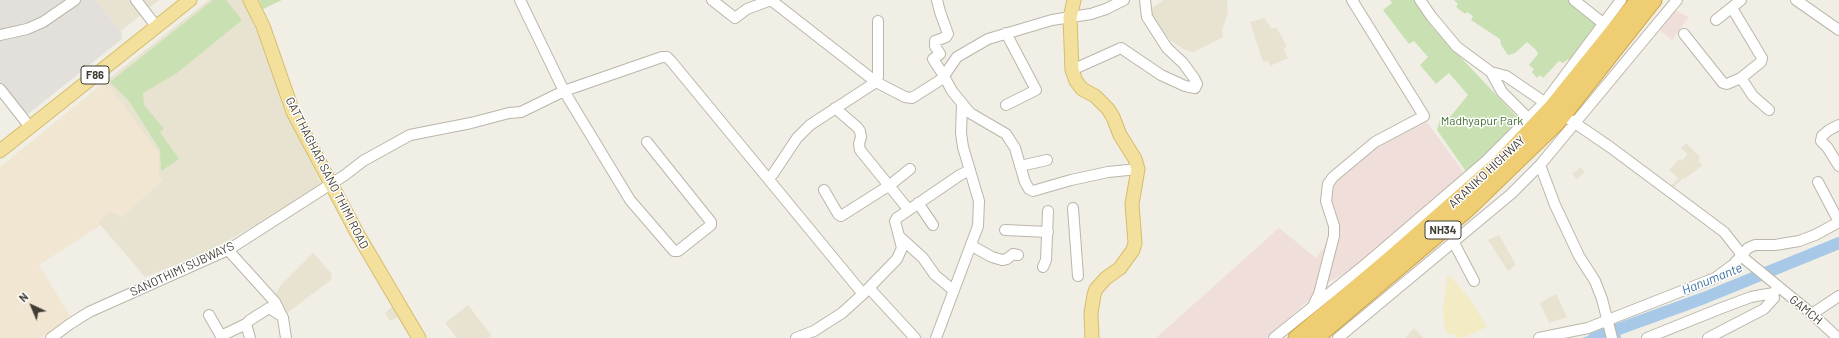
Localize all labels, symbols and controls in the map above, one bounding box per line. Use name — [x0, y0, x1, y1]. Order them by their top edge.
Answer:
road number: F86 — [81, 66, 109, 84]
street label: GATTHAGHAR SANO THIMI ROAD — [282, 95, 372, 251]
park label: Madhyapur Park — [1441, 114, 1523, 128]
street label: ARANIKO HIGHWAY — [1446, 133, 1528, 211]
road number: NH34 — [1425, 221, 1461, 239]
street label: SANOTHIMI SUBWAYS — [128, 239, 236, 299]
water label: Hanumante — [1679, 260, 1745, 298]
north arrow — [12, 286, 52, 326]
text: N — [16, 290, 30, 304]
street label: GAMCH — [1787, 292, 1825, 328]

